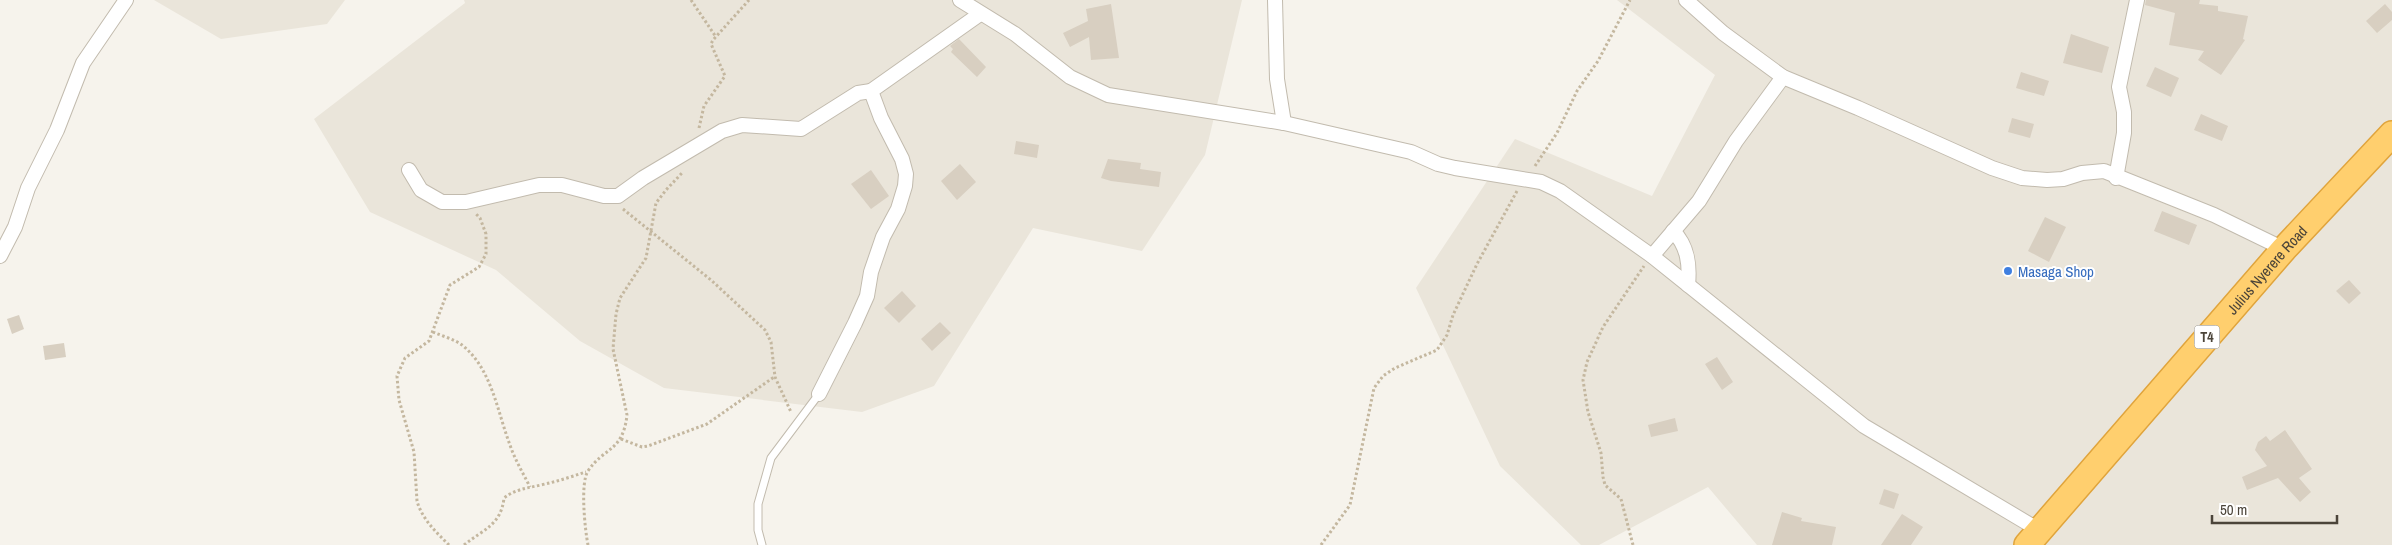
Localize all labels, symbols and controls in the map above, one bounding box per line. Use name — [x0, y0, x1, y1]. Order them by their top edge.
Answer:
street label: Julius Nyerere Road — [2222, 221, 2312, 319]
place label: Masaga Shop — [2018, 261, 2094, 282]
marker: Masaga Shop — [2002, 265, 2014, 277]
road number: T4 — [2194, 326, 2220, 348]
scale bar — [2212, 492, 2337, 524]
text: 50 m — [2220, 499, 2247, 520]

